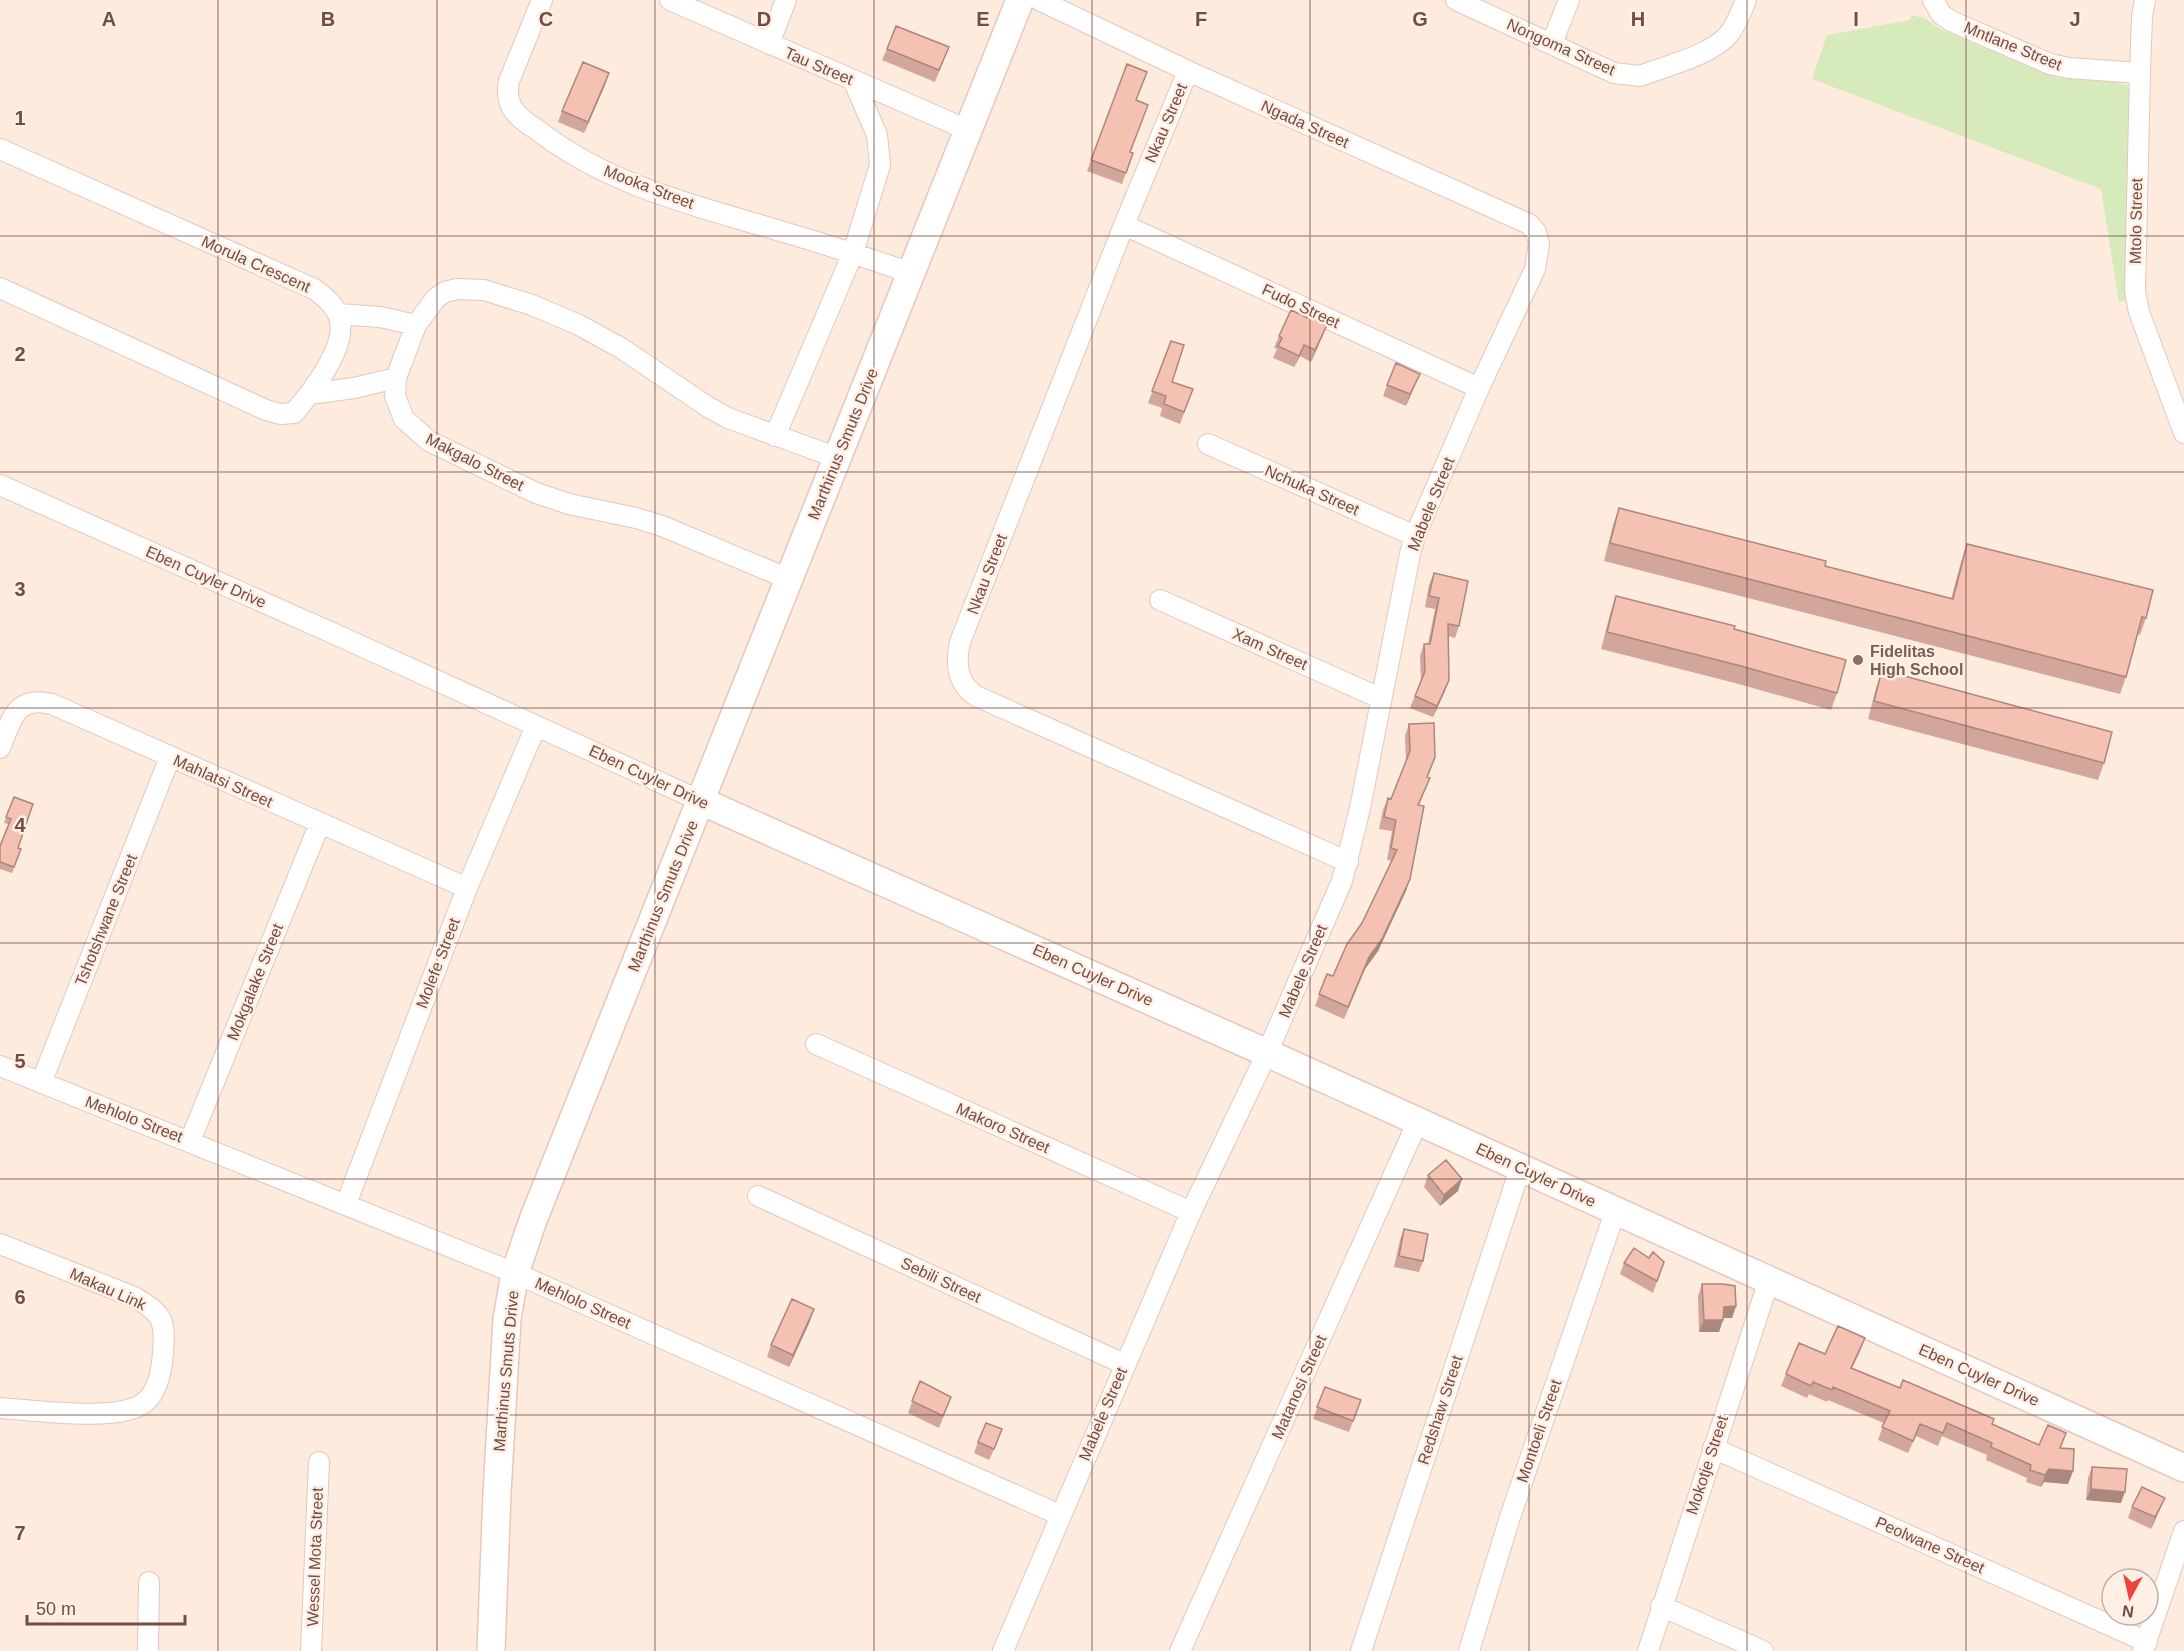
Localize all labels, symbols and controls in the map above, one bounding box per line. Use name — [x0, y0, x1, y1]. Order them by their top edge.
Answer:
text: A — [102, 8, 116, 30]
text: B — [321, 8, 335, 30]
text: C — [539, 8, 553, 30]
text: D — [757, 8, 771, 30]
text: E — [976, 8, 990, 30]
text: F — [1195, 8, 1207, 30]
text: G — [1412, 8, 1428, 30]
text: H — [1631, 8, 1645, 30]
text: I — [1853, 8, 1859, 30]
text: J — [2069, 8, 2081, 30]
street label: Nongoma Street — [1504, 16, 1618, 79]
street label: Mntlane Street — [1962, 19, 2065, 74]
street label: Tau Street — [782, 44, 856, 88]
street label: Nkau Street — [1142, 80, 1191, 165]
street label: Ngada Street — [1258, 97, 1352, 151]
text: 1 — [14, 107, 26, 129]
street label: Mooka Street — [602, 162, 697, 212]
street label: Mtolo Street — [2127, 177, 2145, 264]
street label: Morula Crescent — [199, 232, 314, 296]
street label: Fudo Street — [1260, 281, 1343, 332]
text: 2 — [14, 343, 26, 365]
street label: Marthinus Smuts Drive — [805, 366, 881, 522]
street label: Makgalo Street — [423, 430, 527, 494]
street label: Mabele Street — [1404, 454, 1458, 553]
street label: Nchuka Street — [1262, 462, 1362, 519]
street label: Nkau Street — [964, 531, 1010, 616]
street label: Eben Cuyler Drive — [143, 543, 269, 611]
text: 3 — [14, 578, 26, 600]
street label: Xam Street — [1230, 625, 1311, 673]
place label: Fidelitas High School — [1870, 643, 1963, 678]
marker: Fidelitas High School — [1851, 653, 1865, 667]
street label: Eben Cuyler Drive — [587, 742, 712, 812]
street label: Mahlatsi Street — [171, 752, 276, 811]
text: 4 — [14, 814, 26, 836]
street label: Marthinus Smuts Drive — [625, 818, 701, 974]
street label: Tshotshwane Street — [72, 851, 140, 988]
street label: Molefe Street — [413, 915, 463, 1010]
street label: Mokgalake Street — [224, 921, 286, 1043]
street label: Mabele Street — [1276, 921, 1331, 1020]
street label: Eben Cuyler Drive — [1030, 941, 1156, 1009]
text: 5 — [14, 1050, 26, 1072]
street label: Mehlolo Street — [83, 1093, 186, 1146]
street label: Makoro Street — [954, 1100, 1053, 1156]
street label: Eben Cuyler Drive — [1474, 1140, 1599, 1210]
street label: Sebili Street — [898, 1254, 984, 1306]
street label: Makau Link — [67, 1265, 150, 1314]
street label: Mehlolo Street — [532, 1274, 634, 1332]
text: 6 — [14, 1286, 26, 1308]
street label: Marthinus Smuts Drive — [490, 1290, 522, 1452]
street label: Matanosi Street — [1268, 1332, 1330, 1442]
street label: Eben Cuyler Drive — [1916, 1341, 2042, 1409]
street label: Redshaw Street — [1414, 1353, 1466, 1467]
street label: Mabele Street — [1076, 1364, 1131, 1463]
street label: Montoeli Street — [1513, 1377, 1565, 1485]
street label: Mokotje Street — [1683, 1413, 1731, 1517]
street label: Wessel Mota Street — [304, 1487, 326, 1627]
street label: Peolwane Street — [1873, 1513, 1988, 1577]
text: 7 — [14, 1522, 26, 1544]
north arrow — [2100, 1567, 2160, 1627]
scale bar — [27, 1588, 184, 1626]
text: 50 m — [36, 1599, 76, 1619]
text: N — [2121, 1602, 2135, 1621]

